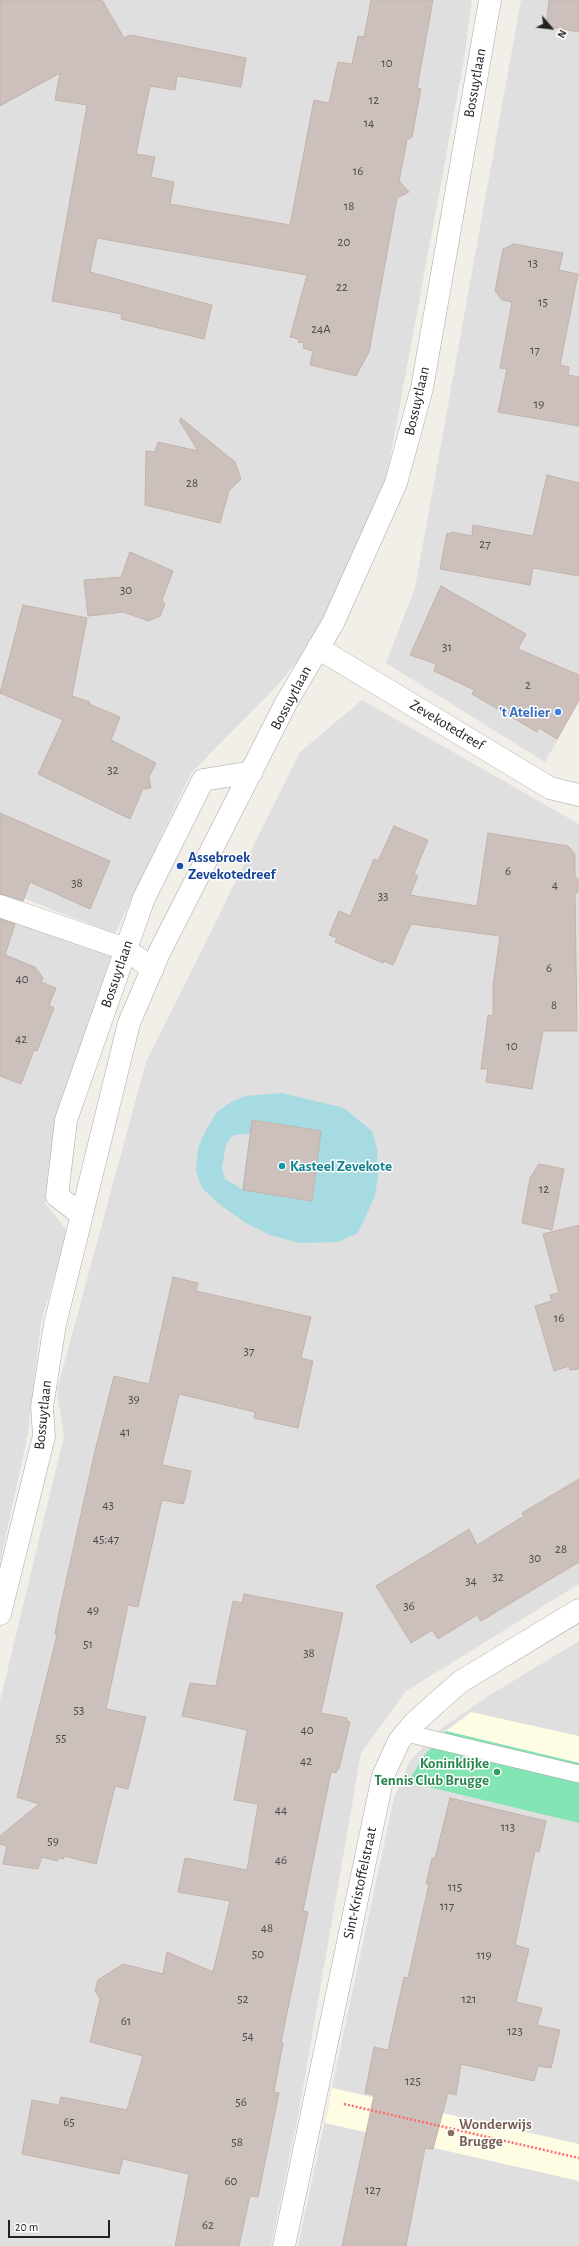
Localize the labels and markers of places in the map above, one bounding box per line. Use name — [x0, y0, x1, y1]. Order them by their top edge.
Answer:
place label: 't Atelier — [499, 703, 550, 721]
marker: 't Atelier — [553, 707, 563, 717]
place label: Assebroek Zevekotedreef — [188, 848, 275, 883]
marker: Assebroek Zevekotedreef — [175, 861, 185, 871]
place label: Kasteel Zevekote — [290, 1157, 392, 1175]
marker: Kasteel Zevekote — [277, 1161, 287, 1171]
place label: Koninklijke Tennis Club Brugge — [374, 1754, 489, 1789]
marker: Koninklijke Tennis Club Brugge — [492, 1767, 502, 1777]
place label: Wonderwijs Brugge — [459, 2115, 532, 2150]
marker: Wonderwijs Brugge — [446, 2128, 456, 2138]

